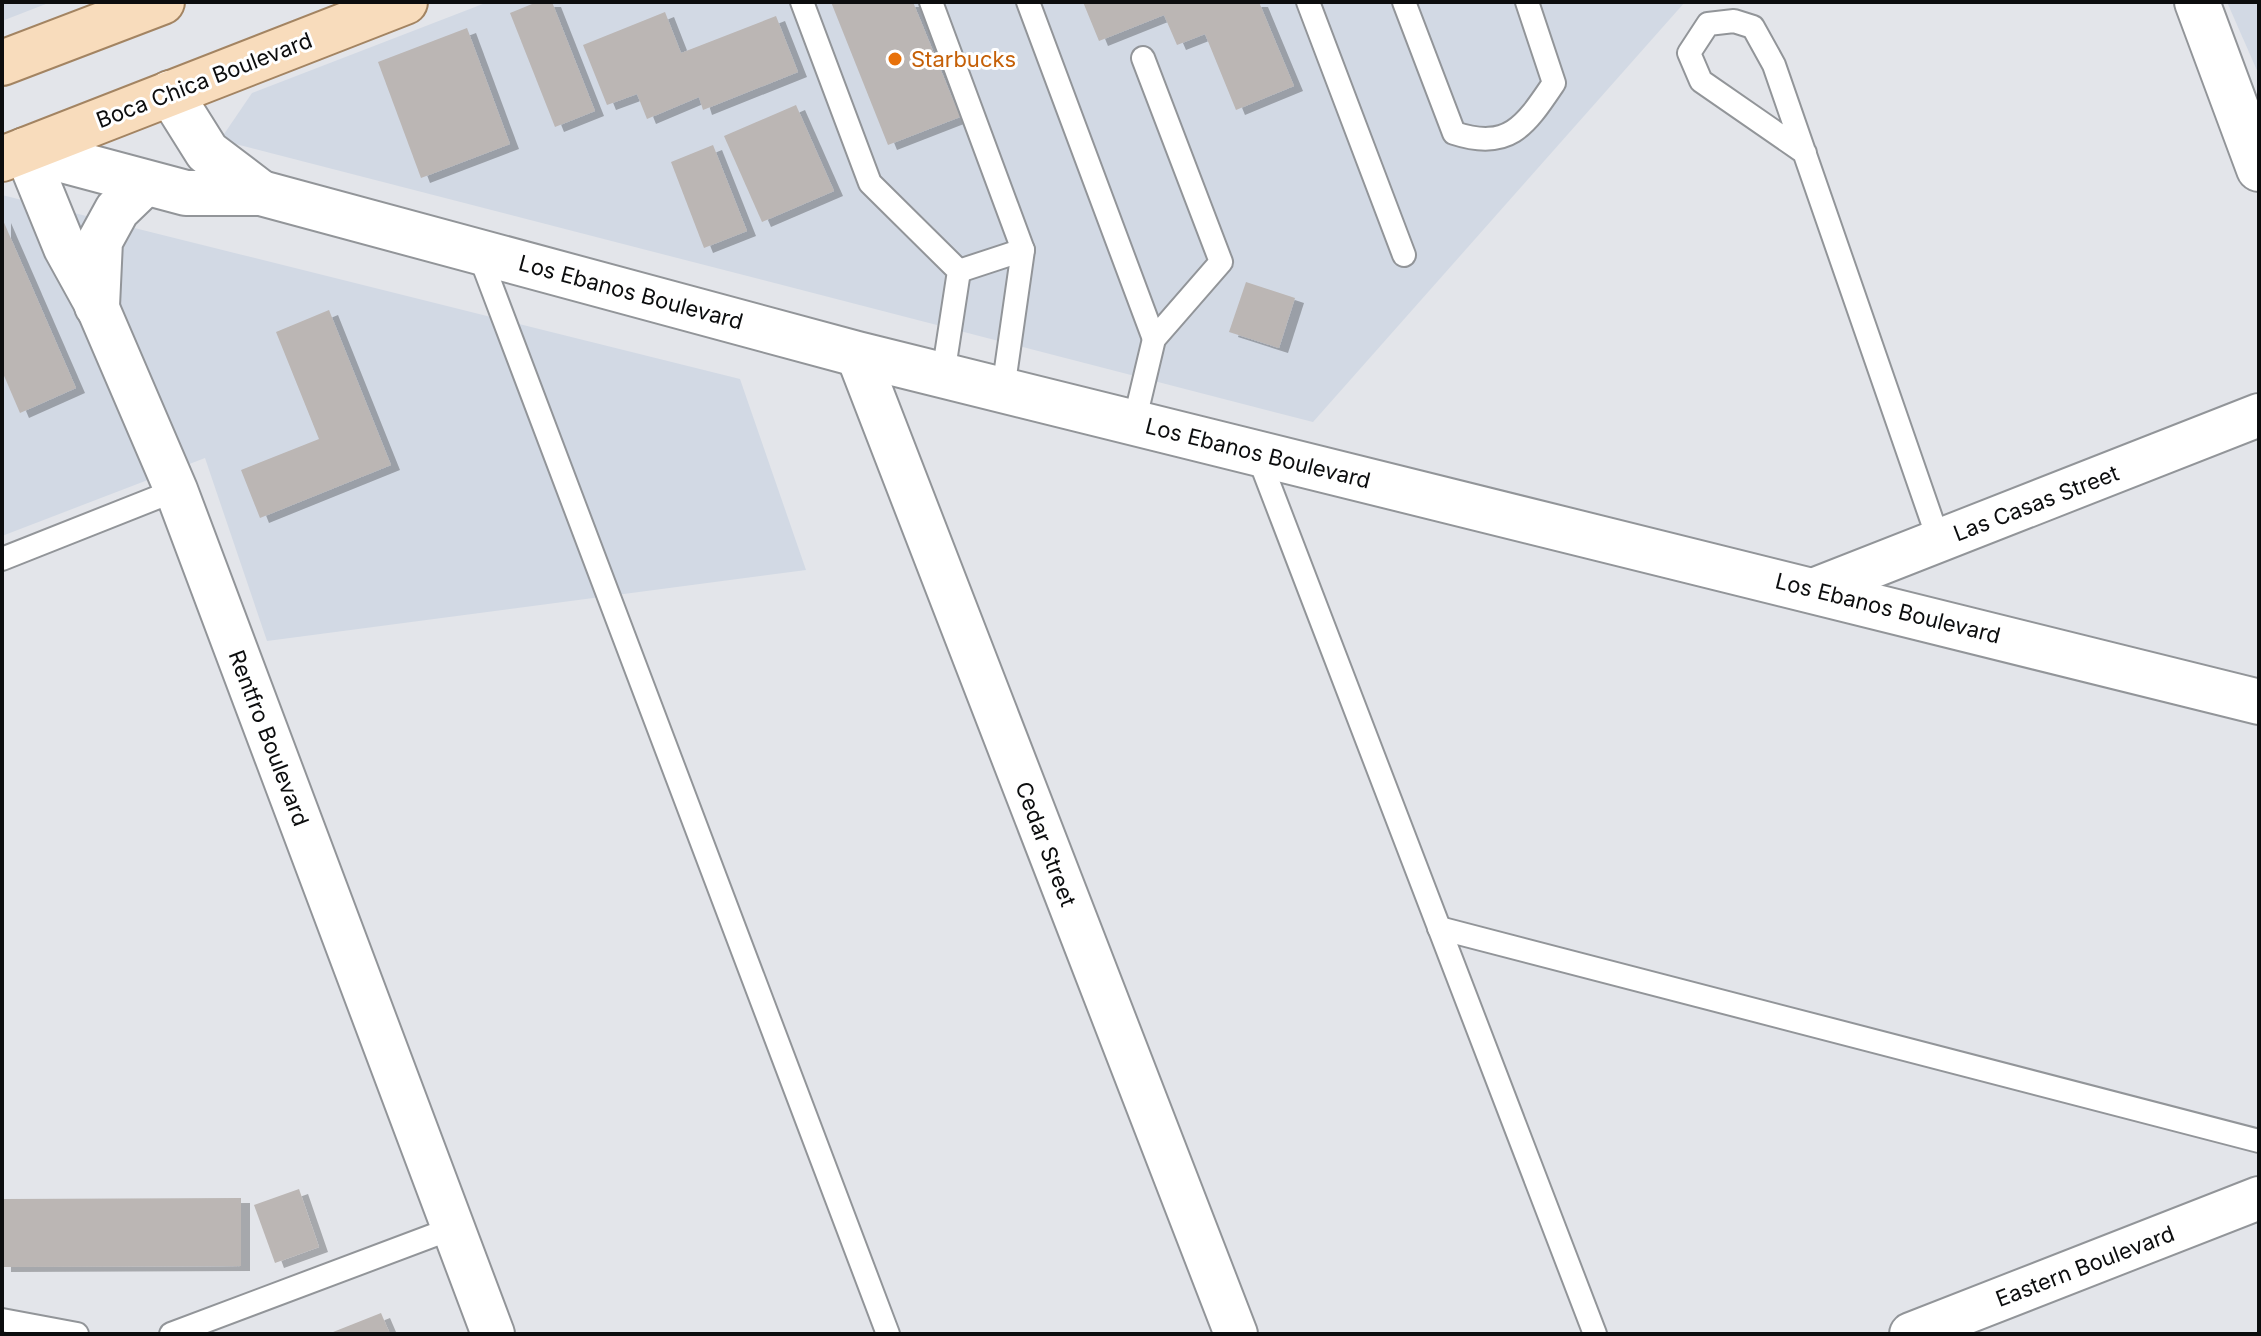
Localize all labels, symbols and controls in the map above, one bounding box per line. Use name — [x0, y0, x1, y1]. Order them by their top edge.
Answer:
street label: Boca Chica Boulevard — [92, 27, 316, 133]
place label: Starbucks — [911, 46, 1016, 72]
marker: Starbucks — [886, 50, 904, 68]
street label: Los Ebanos Boulevard — [516, 250, 746, 334]
street label: Los Ebanos Boulevard — [1143, 412, 1373, 494]
street label: Las Casas Street — [1950, 460, 2122, 546]
street label: Los Ebanos Boulevard — [1773, 567, 2003, 649]
street label: Rentfro Boulevard — [224, 646, 314, 830]
street label: Cedar Street — [1010, 778, 1082, 910]
street label: Eastern Boulevard — [1992, 1220, 2178, 1312]

